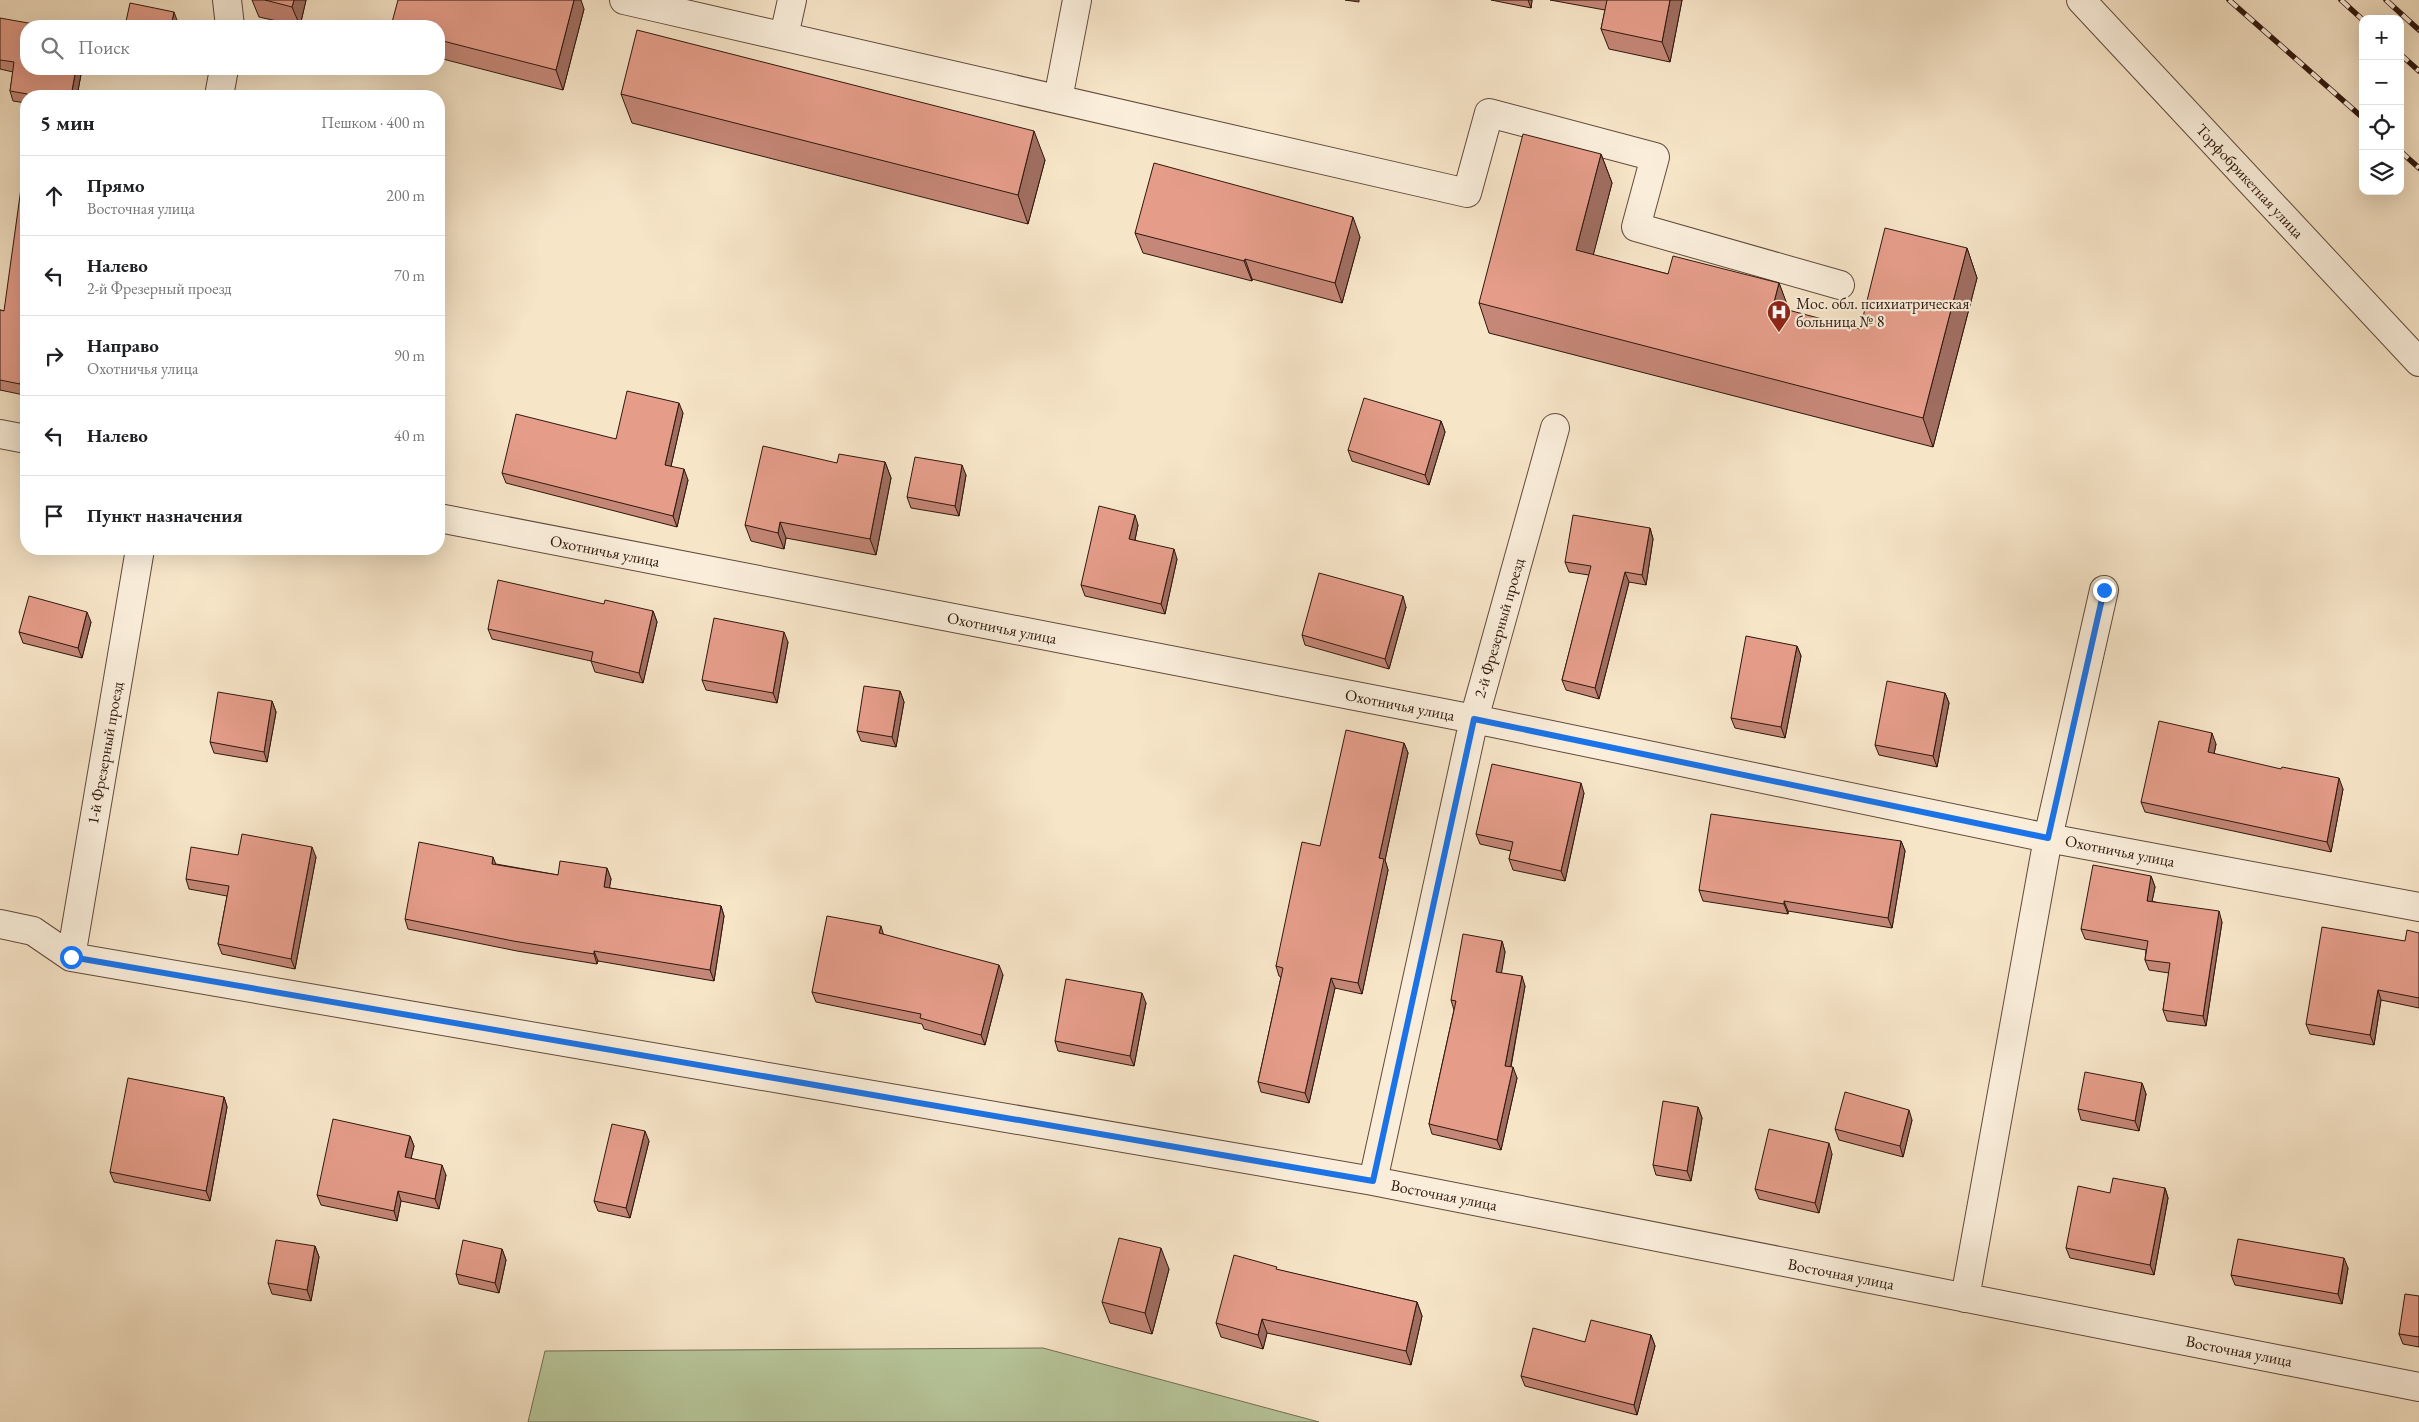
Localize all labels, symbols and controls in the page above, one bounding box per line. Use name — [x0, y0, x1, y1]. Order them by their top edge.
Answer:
map controls — [2359, 15, 2404, 195]
button: + — [2359, 15, 2404, 60]
search box — [20, 20, 445, 75]
icon: search — [38, 34, 66, 62]
text: Поиск — [78, 35, 130, 60]
button: − — [2359, 60, 2404, 105]
button: locate — [2359, 105, 2404, 150]
text: 5 мин — [40, 109, 95, 136]
text: Пешком · 400 m — [321, 112, 425, 133]
street label: Торфобрикетная улица — [2191, 119, 2309, 243]
button: layers — [2359, 150, 2404, 195]
text: Прямо — [87, 173, 145, 198]
icon: ahead — [40, 182, 68, 210]
text: 200 m — [386, 185, 425, 206]
text: Восточная улица — [87, 198, 195, 219]
text: Налево — [87, 253, 148, 278]
icon: left — [40, 262, 68, 290]
text: 70 m — [394, 265, 425, 286]
text: 2-й Фрезерный проезд — [87, 278, 232, 299]
place label: Мос. обл. психиатрическая больница № 8 — [1796, 293, 1969, 332]
hospital icon: Мос. обл. психиатрическая больница № 8 — [1766, 299, 1792, 333]
text: Направо — [87, 333, 159, 358]
icon: right — [40, 342, 68, 370]
text: 90 m — [394, 345, 425, 366]
text: Охотничья улица — [87, 358, 198, 379]
icon: left — [40, 422, 68, 450]
text: Налево — [87, 423, 148, 448]
text: 40 m — [394, 425, 425, 446]
icon: arrive — [40, 502, 68, 530]
text: Пункт назначения — [87, 503, 243, 528]
street label: Охотничья улица — [548, 530, 662, 572]
street label: 2-й Фрезерный проезд — [1469, 555, 1529, 700]
route end — [2093, 579, 2116, 602]
street label: Охотничья улица — [945, 607, 1059, 649]
street label: 1-й Фрезерный проезд — [82, 679, 128, 826]
street label: Охотничья улица — [1343, 684, 1457, 726]
street label: Охотничья улица — [2063, 830, 2177, 872]
route start — [60, 946, 83, 969]
street label: Восточная улица — [1389, 1174, 1500, 1216]
street label: Восточная улица — [1786, 1253, 1897, 1295]
street label: Восточная улица — [2184, 1330, 2295, 1372]

